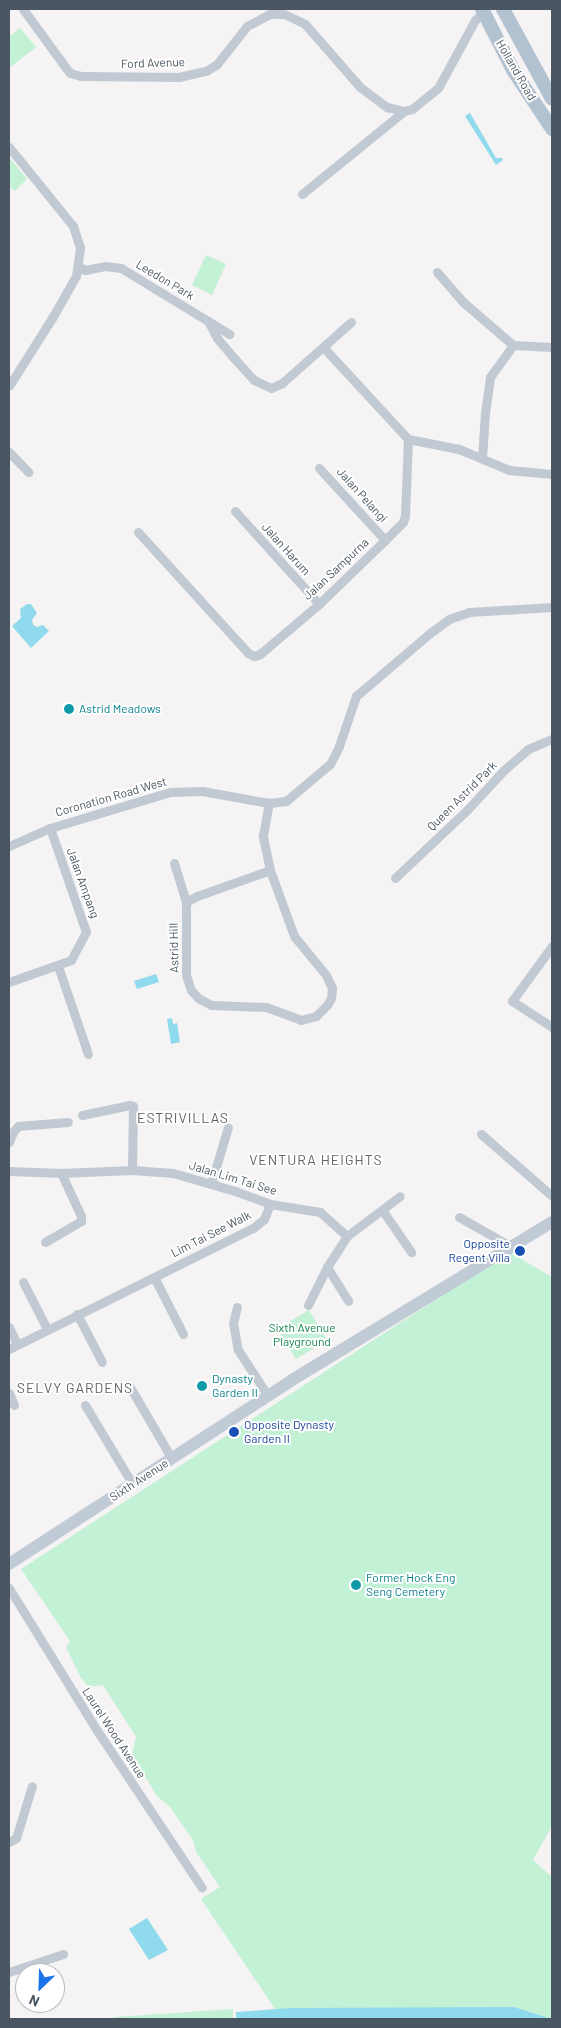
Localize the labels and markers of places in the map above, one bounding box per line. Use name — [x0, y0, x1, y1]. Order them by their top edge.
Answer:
place label: Astrid Meadows — [79, 702, 161, 716]
marker: Astrid Meadows — [63, 703, 75, 715]
place label: Opposite Regent Villa — [448, 1237, 510, 1265]
marker: Opposite Regent Villa — [514, 1245, 526, 1257]
place label: Dynasty Garden II — [212, 1372, 258, 1400]
marker: Dynasty Garden II — [196, 1380, 208, 1392]
place label: Opposite Dynasty Garden II — [244, 1418, 334, 1446]
marker: Opposite Dynasty Garden II — [228, 1426, 240, 1438]
place label: Former Hock Eng Seng Cemetery — [366, 1571, 455, 1599]
marker: Former Hock Eng Seng Cemetery — [350, 1579, 362, 1591]

